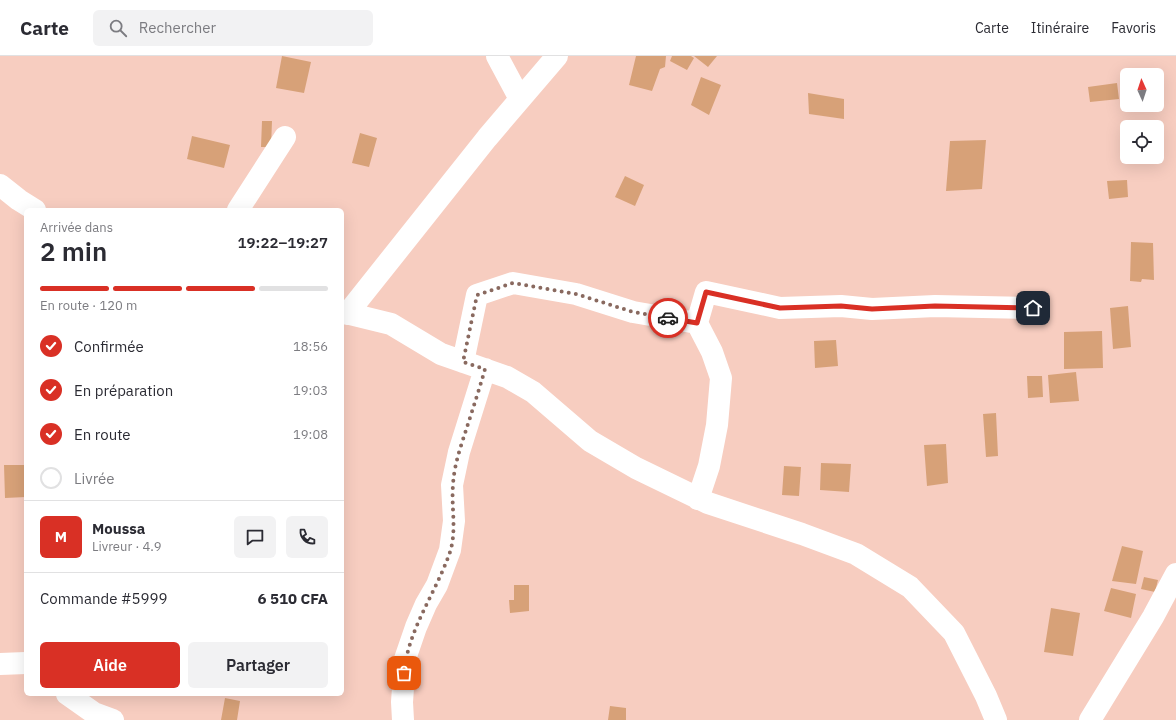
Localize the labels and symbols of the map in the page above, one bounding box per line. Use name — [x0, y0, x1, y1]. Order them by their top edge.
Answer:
north arrow — [1120, 68, 1164, 112]
pin — [1016, 291, 1050, 325]
courier — [648, 298, 688, 338]
pin — [387, 656, 421, 690]

